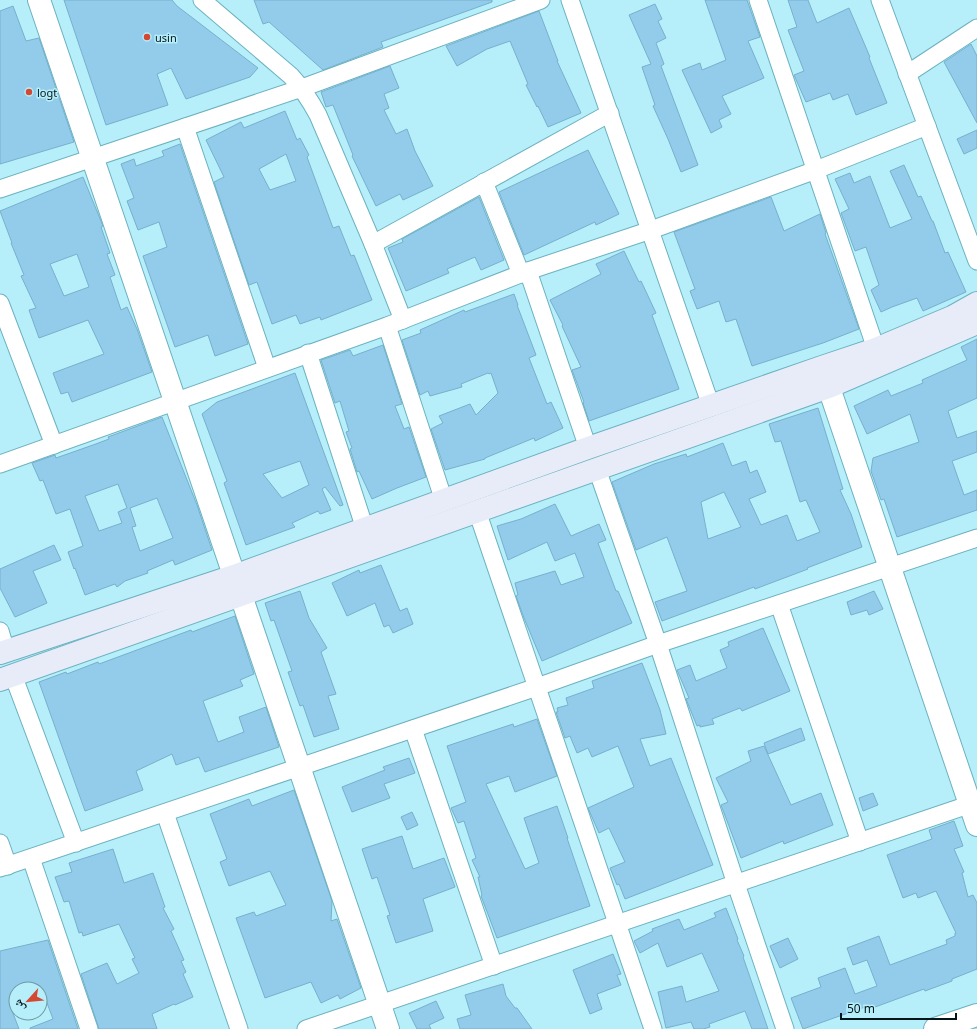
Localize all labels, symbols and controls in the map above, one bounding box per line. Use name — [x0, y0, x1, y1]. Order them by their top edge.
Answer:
place label: usin — [155, 30, 177, 45]
marker: usin — [142, 32, 152, 42]
place label: logt — [37, 85, 57, 100]
marker: logt — [24, 87, 34, 97]
north arrow — [8, 981, 48, 1021]
scale bar — [841, 995, 956, 1021]
text: ش — [9, 996, 29, 1014]
text: 50 m — [847, 1000, 875, 1017]

